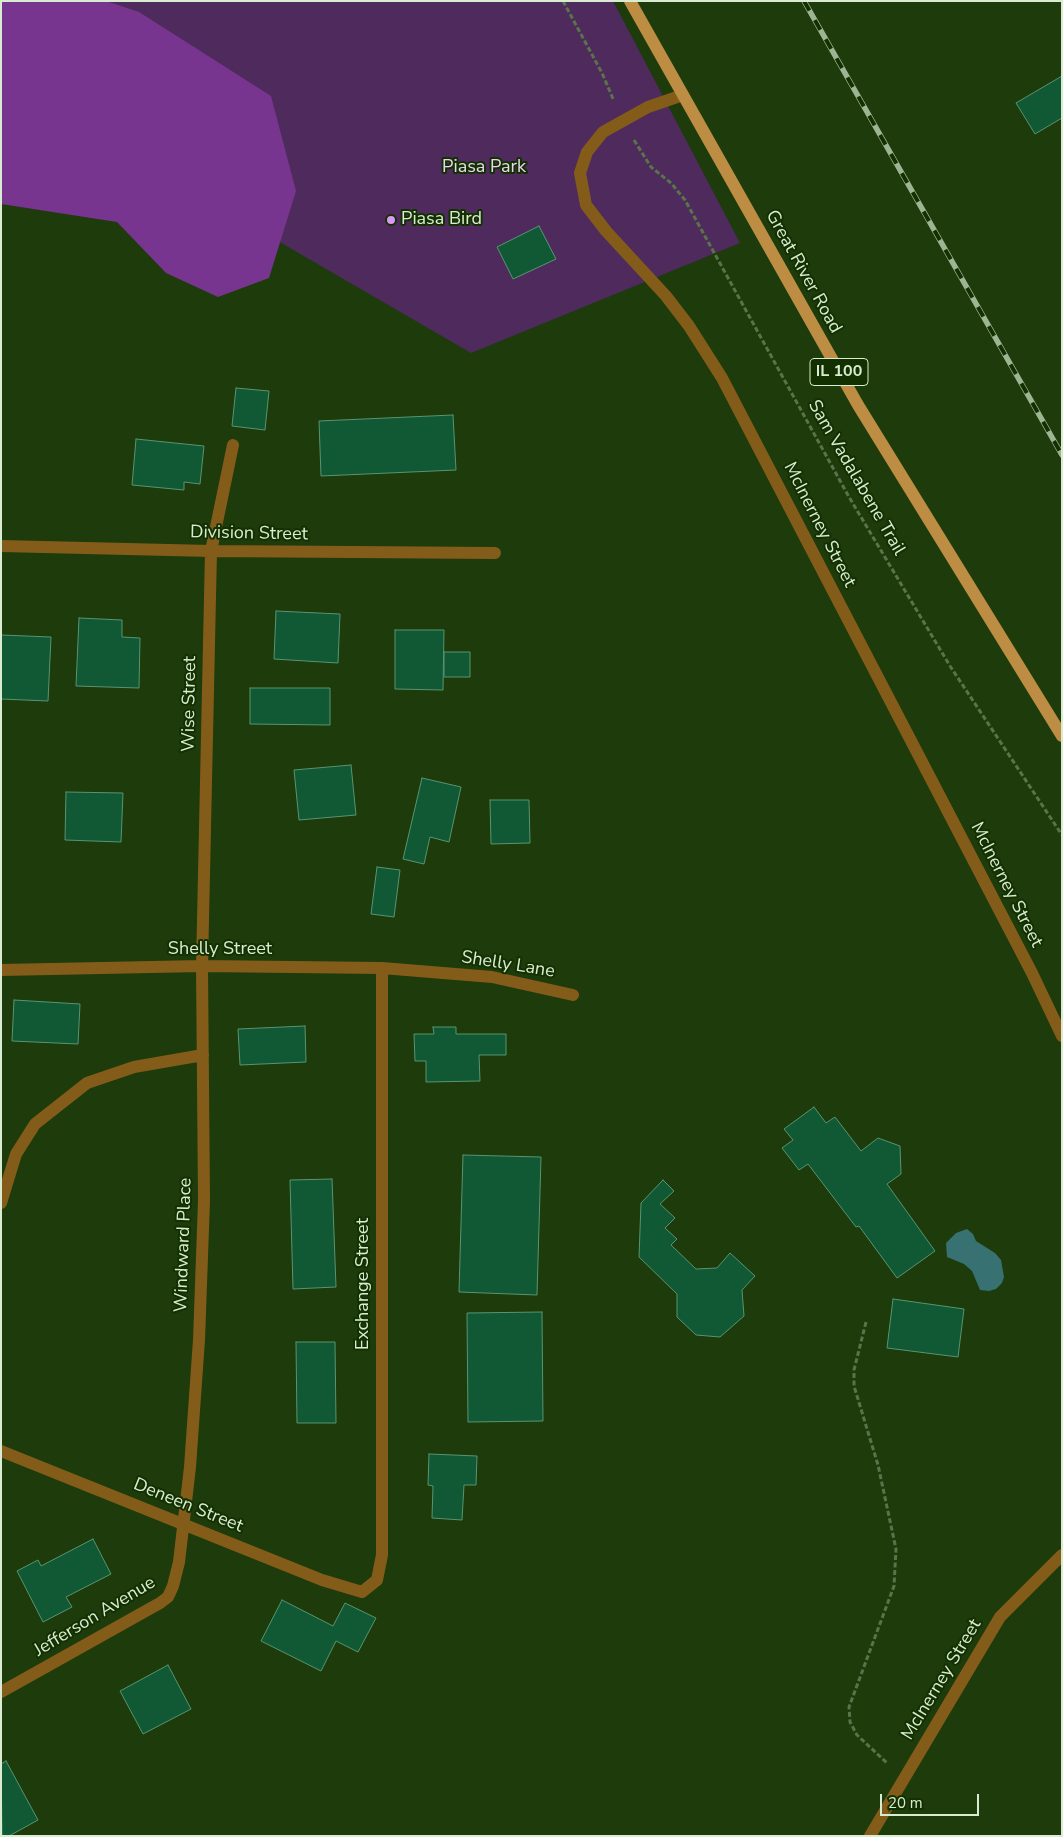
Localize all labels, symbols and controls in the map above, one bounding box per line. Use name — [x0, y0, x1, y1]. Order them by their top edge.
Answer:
park label: Piasa Park — [442, 157, 526, 179]
street label: Great River Road — [760, 207, 846, 337]
place label: Piasa Bird — [401, 209, 482, 231]
marker: Piasa Bird — [385, 214, 397, 226]
road number: IL 100 — [810, 358, 868, 386]
street label: Sam Vadalabene Trail — [803, 396, 909, 560]
street label: McInerney Street — [778, 459, 860, 591]
street label: Division Street — [190, 522, 308, 546]
street label: Wise Street — [178, 656, 202, 752]
street label: McInerney Street — [965, 819, 1047, 951]
street label: Shelly Street — [168, 939, 272, 961]
street label: Shelly Lane — [460, 947, 556, 983]
street label: Windward Place — [171, 1177, 197, 1313]
street label: Exchange Street — [353, 1218, 375, 1350]
street label: Deneen Street — [130, 1474, 246, 1538]
street label: Jefferson Avenue — [30, 1572, 160, 1662]
street label: McInerney Street — [897, 1616, 987, 1744]
scale bar — [883, 1784, 982, 1816]
text: 20 m — [888, 1793, 923, 1813]

